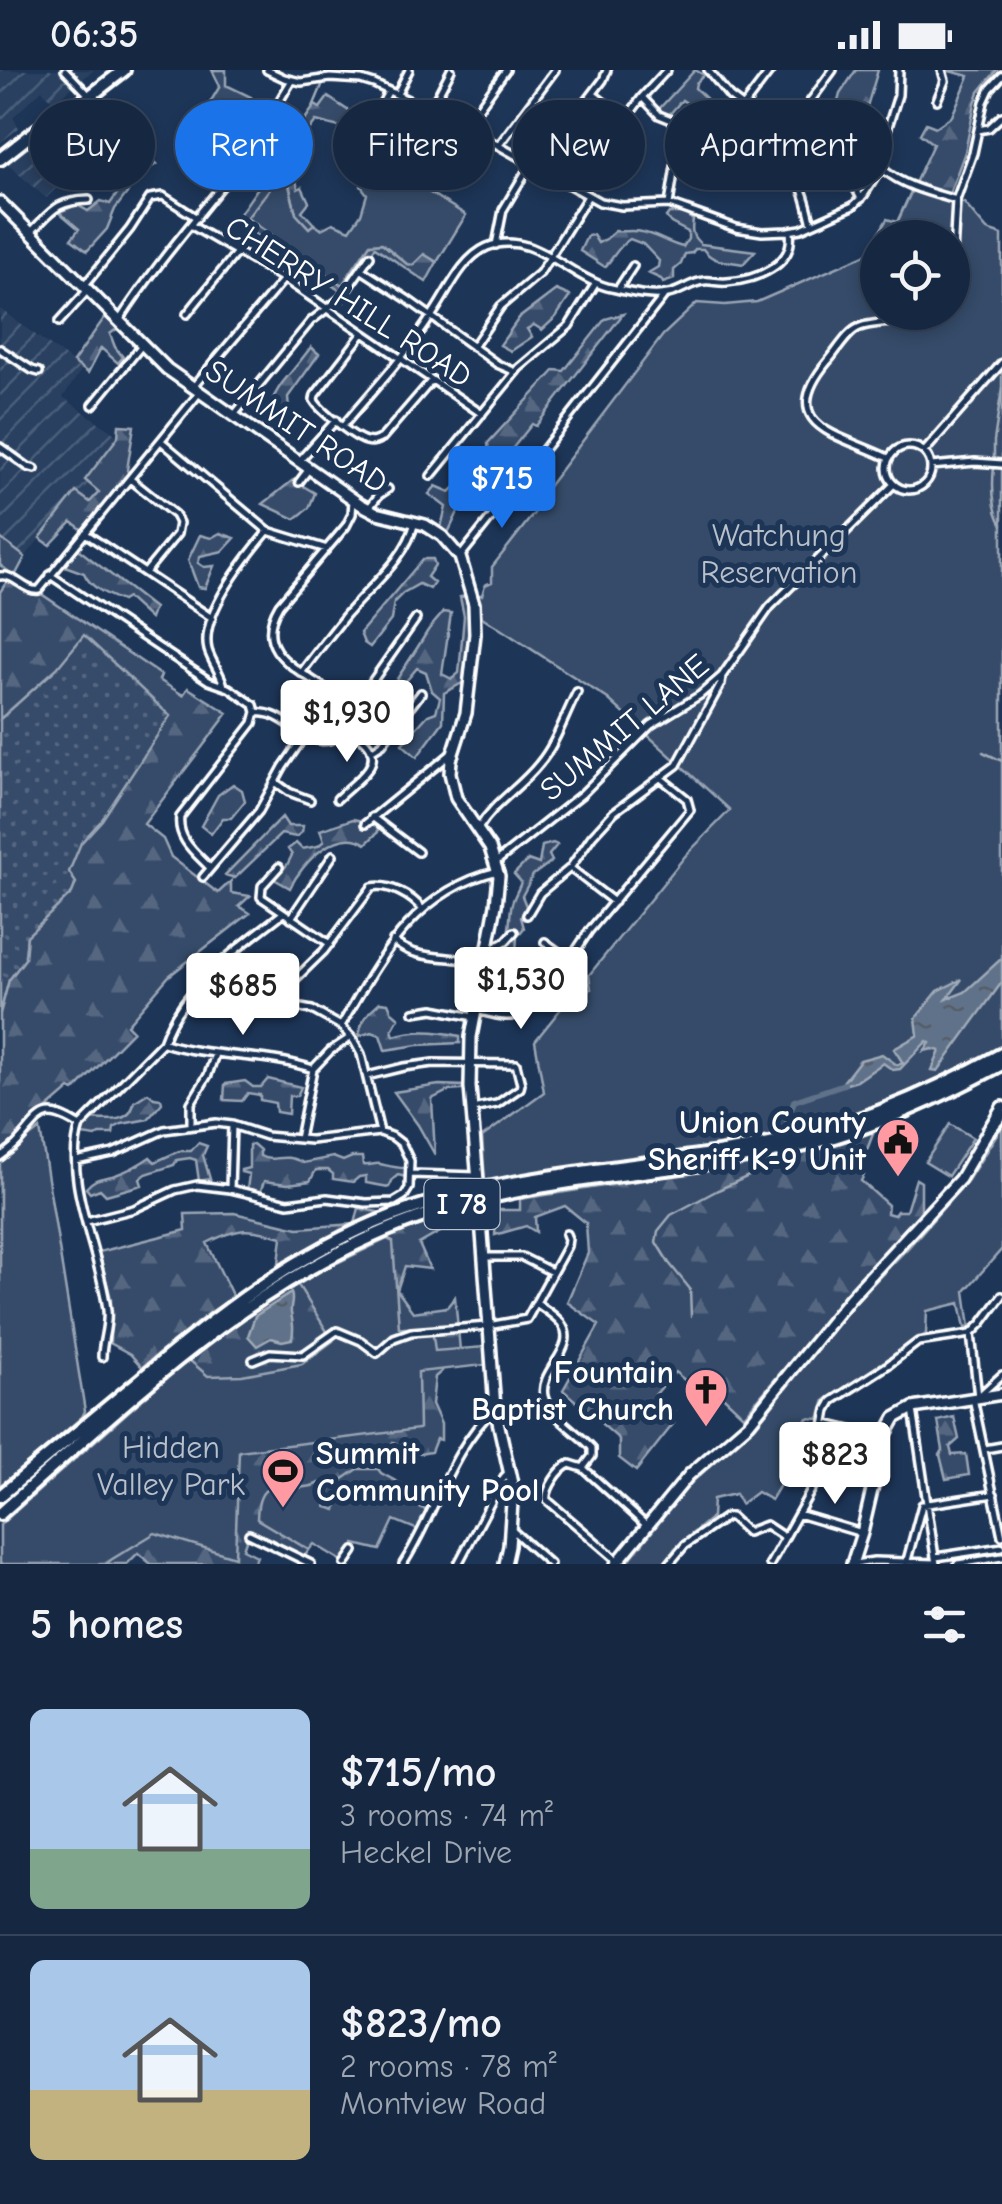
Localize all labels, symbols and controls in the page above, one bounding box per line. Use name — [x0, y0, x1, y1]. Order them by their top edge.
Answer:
text: 06:35 — [50, 13, 138, 57]
chip: Buy — [30, 100, 155, 190]
chip: Rent — [175, 100, 313, 190]
chip: Filters — [333, 100, 493, 190]
chip: New — [513, 100, 645, 190]
chip: Apartment — [665, 100, 892, 190]
street label: CHERRY HILL ROAD — [218, 208, 479, 395]
map controls — [860, 220, 970, 330]
button: locate — [860, 220, 970, 330]
street label: SUMMIT ROAD — [199, 352, 395, 501]
pin: $715 — [443, 446, 561, 531]
text: $715 — [470, 460, 534, 497]
park label: Watchung Reservation — [701, 517, 857, 591]
street label: SUMMIT LANE — [533, 646, 716, 809]
pin: $1,930 — [266, 680, 428, 765]
text: $1,930 — [303, 694, 391, 731]
pin: $1,530 — [440, 947, 602, 1032]
pin: $685 — [184, 953, 302, 1038]
text: $1,530 — [476, 961, 566, 998]
text: $685 — [208, 967, 278, 1004]
place label: Union County Sheriff K-9 Unit — [648, 1104, 867, 1178]
public building icon: Union County Sheriff K-9 Unit — [875, 1117, 921, 1178]
road number: I 78 — [424, 1179, 500, 1229]
place label: Fountain Baptist Church — [471, 1354, 674, 1428]
church icon: Fountain Baptist Church — [683, 1367, 729, 1428]
pin: $823 — [776, 1422, 894, 1507]
park label: Hidden Valley Park — [97, 1429, 246, 1503]
place label: Summit Community Pool — [316, 1435, 539, 1509]
text: $823 — [801, 1436, 869, 1473]
sports icon: Summit Community Pool — [260, 1448, 306, 1509]
icon: filters — [917, 1597, 972, 1652]
text: 5 homes — [30, 1600, 183, 1649]
text: $715/mo — [340, 1748, 497, 1797]
icon: home — [110, 1749, 230, 1869]
text: 3 rooms · 74 m² — [340, 1797, 553, 1834]
text: Heckel Drive — [340, 1834, 512, 1871]
text: $823/mo — [340, 1999, 502, 2048]
icon: home — [110, 2000, 230, 2120]
text: 2 rooms · 78 m² — [340, 2048, 557, 2085]
text: Montview Road — [340, 2085, 546, 2122]

